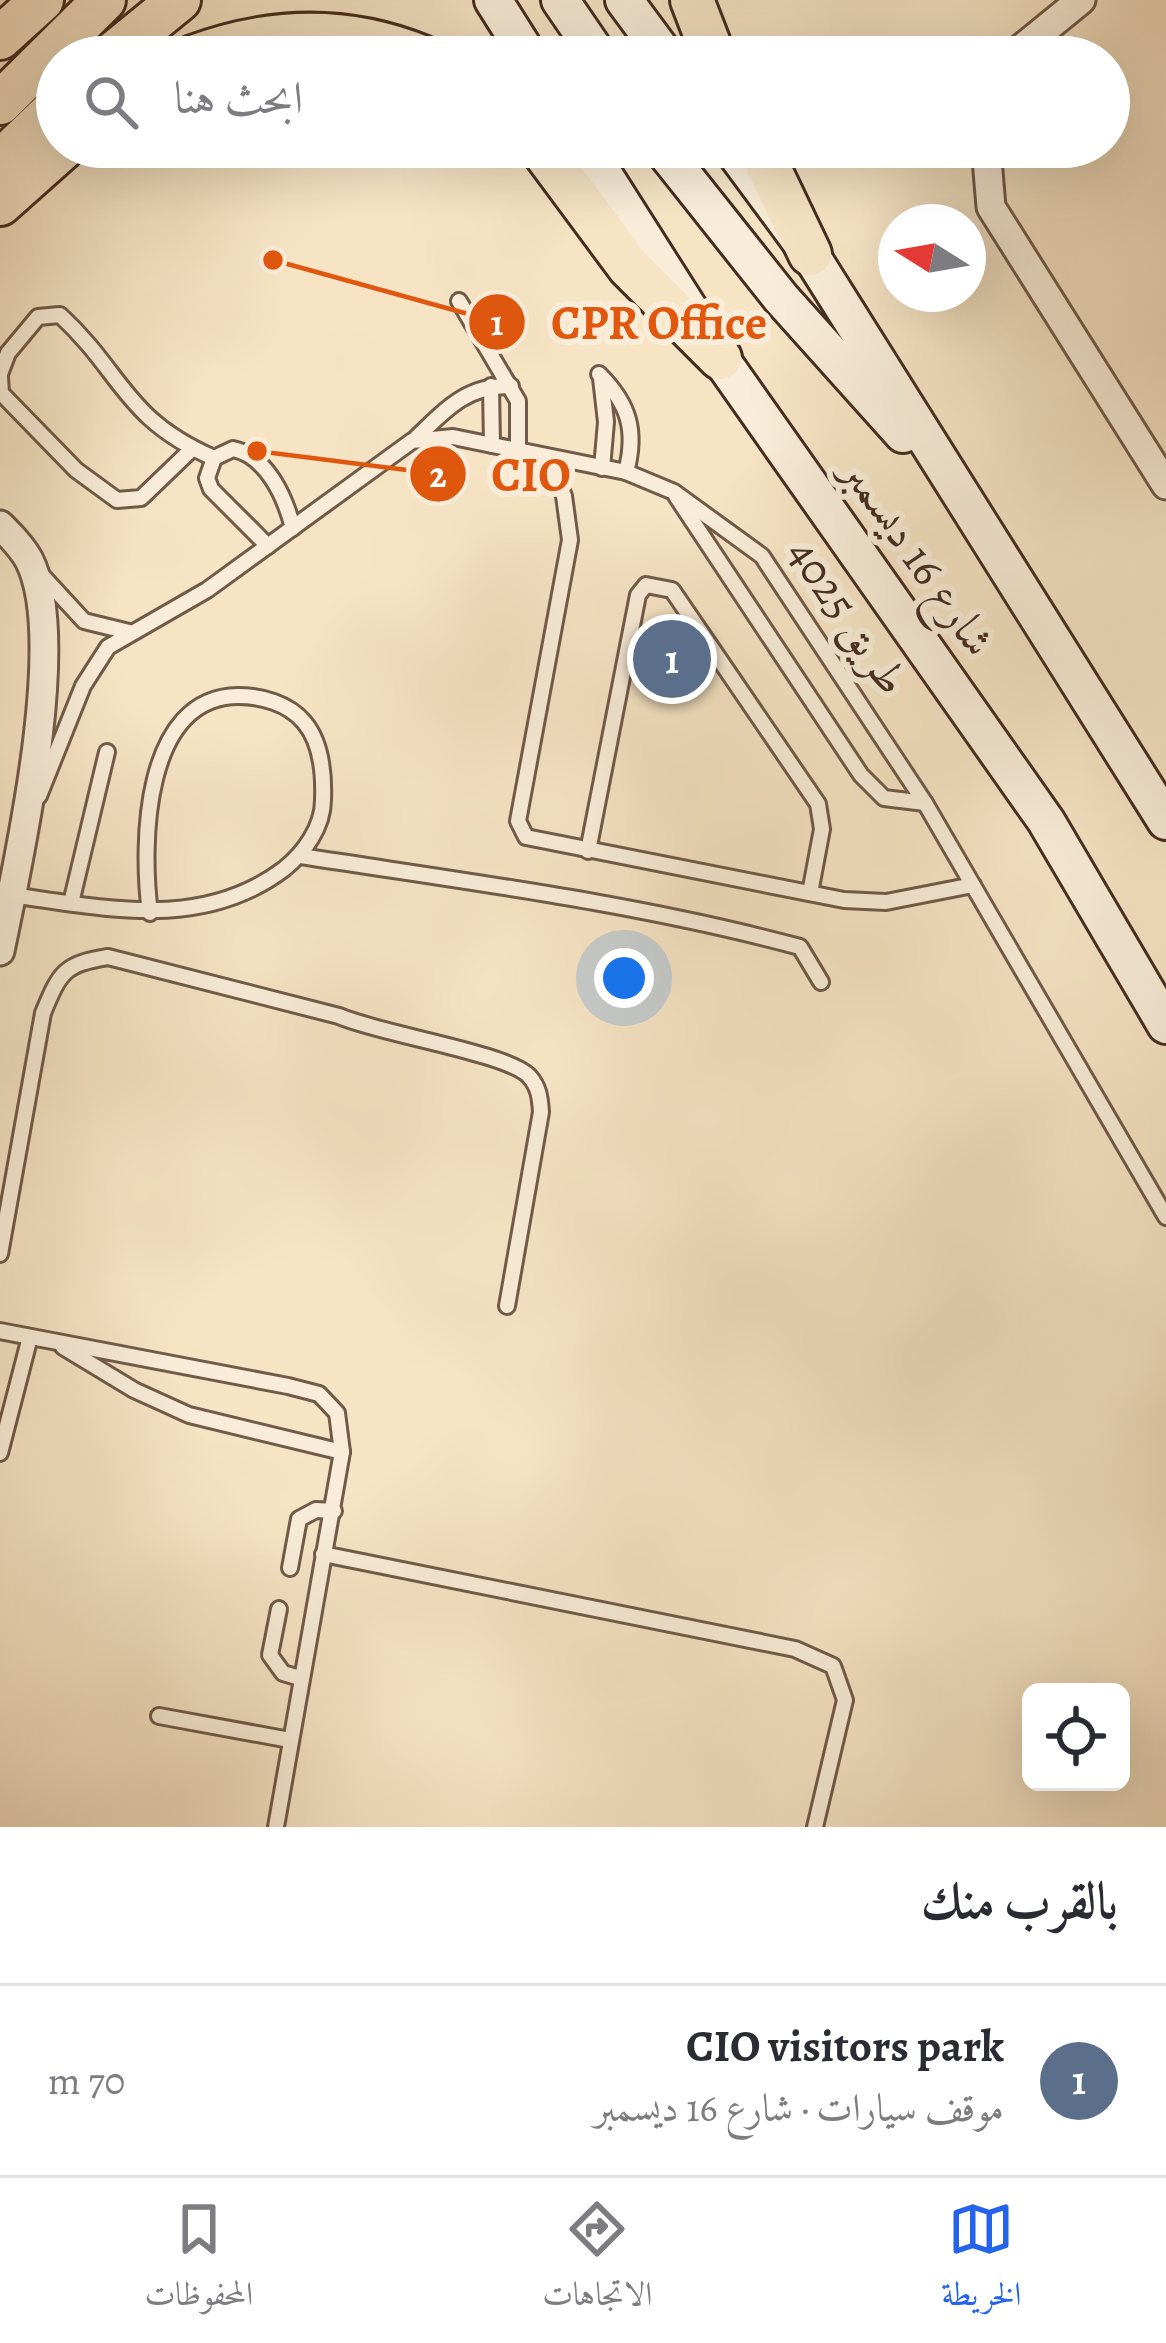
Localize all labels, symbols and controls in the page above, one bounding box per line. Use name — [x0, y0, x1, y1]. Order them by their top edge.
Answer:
search box — [36, 36, 1130, 168]
text: ابحث هنا — [174, 67, 303, 129]
icon: search — [78, 69, 144, 135]
north arrow — [878, 204, 986, 312]
callout: CPR Office — [467, 280, 791, 364]
text: CPR Office — [551, 290, 767, 356]
text: 1 — [491, 298, 504, 347]
callout: CIO — [408, 432, 595, 516]
street label: شارع 16 ديسمبر — [820, 441, 1010, 672]
text: CIO — [491, 442, 571, 508]
text: 2 — [429, 450, 447, 499]
street label: طريق 4025 — [773, 526, 923, 707]
pin: 1 — [633, 614, 711, 704]
your location — [594, 948, 654, 1008]
map controls — [1022, 1683, 1130, 1791]
button: locate — [1022, 1683, 1130, 1791]
text: بالقرب منك — [921, 1866, 1118, 1936]
text: CIO visitors park — [686, 2015, 1004, 2077]
text: 70 m — [48, 2054, 125, 2107]
text: 1 — [1072, 2054, 1086, 2107]
text: موقف سيارات · شارع 16 ديسمبر — [594, 2081, 1004, 2134]
tab: المحفوظات — [144, 2196, 253, 2326]
tab: الاتجاهات — [542, 2196, 652, 2326]
tab: الخريطة — [941, 2196, 1022, 2326]

